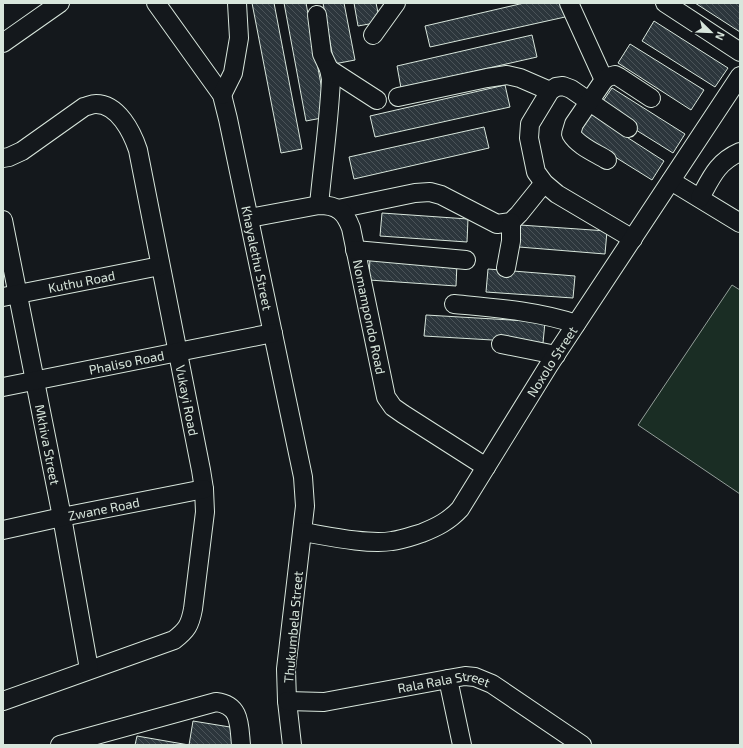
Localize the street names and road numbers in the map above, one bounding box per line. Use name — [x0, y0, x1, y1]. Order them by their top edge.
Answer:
street label: Khayalethu Street — [238, 204, 276, 312]
street label: Nomampondo Road — [350, 258, 389, 376]
street label: Kuthu Road — [47, 267, 116, 296]
street label: Noxolo Street — [523, 323, 580, 400]
street label: Phaliso Road — [88, 347, 166, 378]
street label: Vukayi Road — [173, 364, 202, 437]
street label: Mkhiva Street — [32, 403, 63, 486]
street label: Zwane Road — [67, 494, 141, 524]
street label: Thukumbela Street — [280, 570, 306, 684]
street label: Rala Rala Street — [396, 668, 493, 696]

